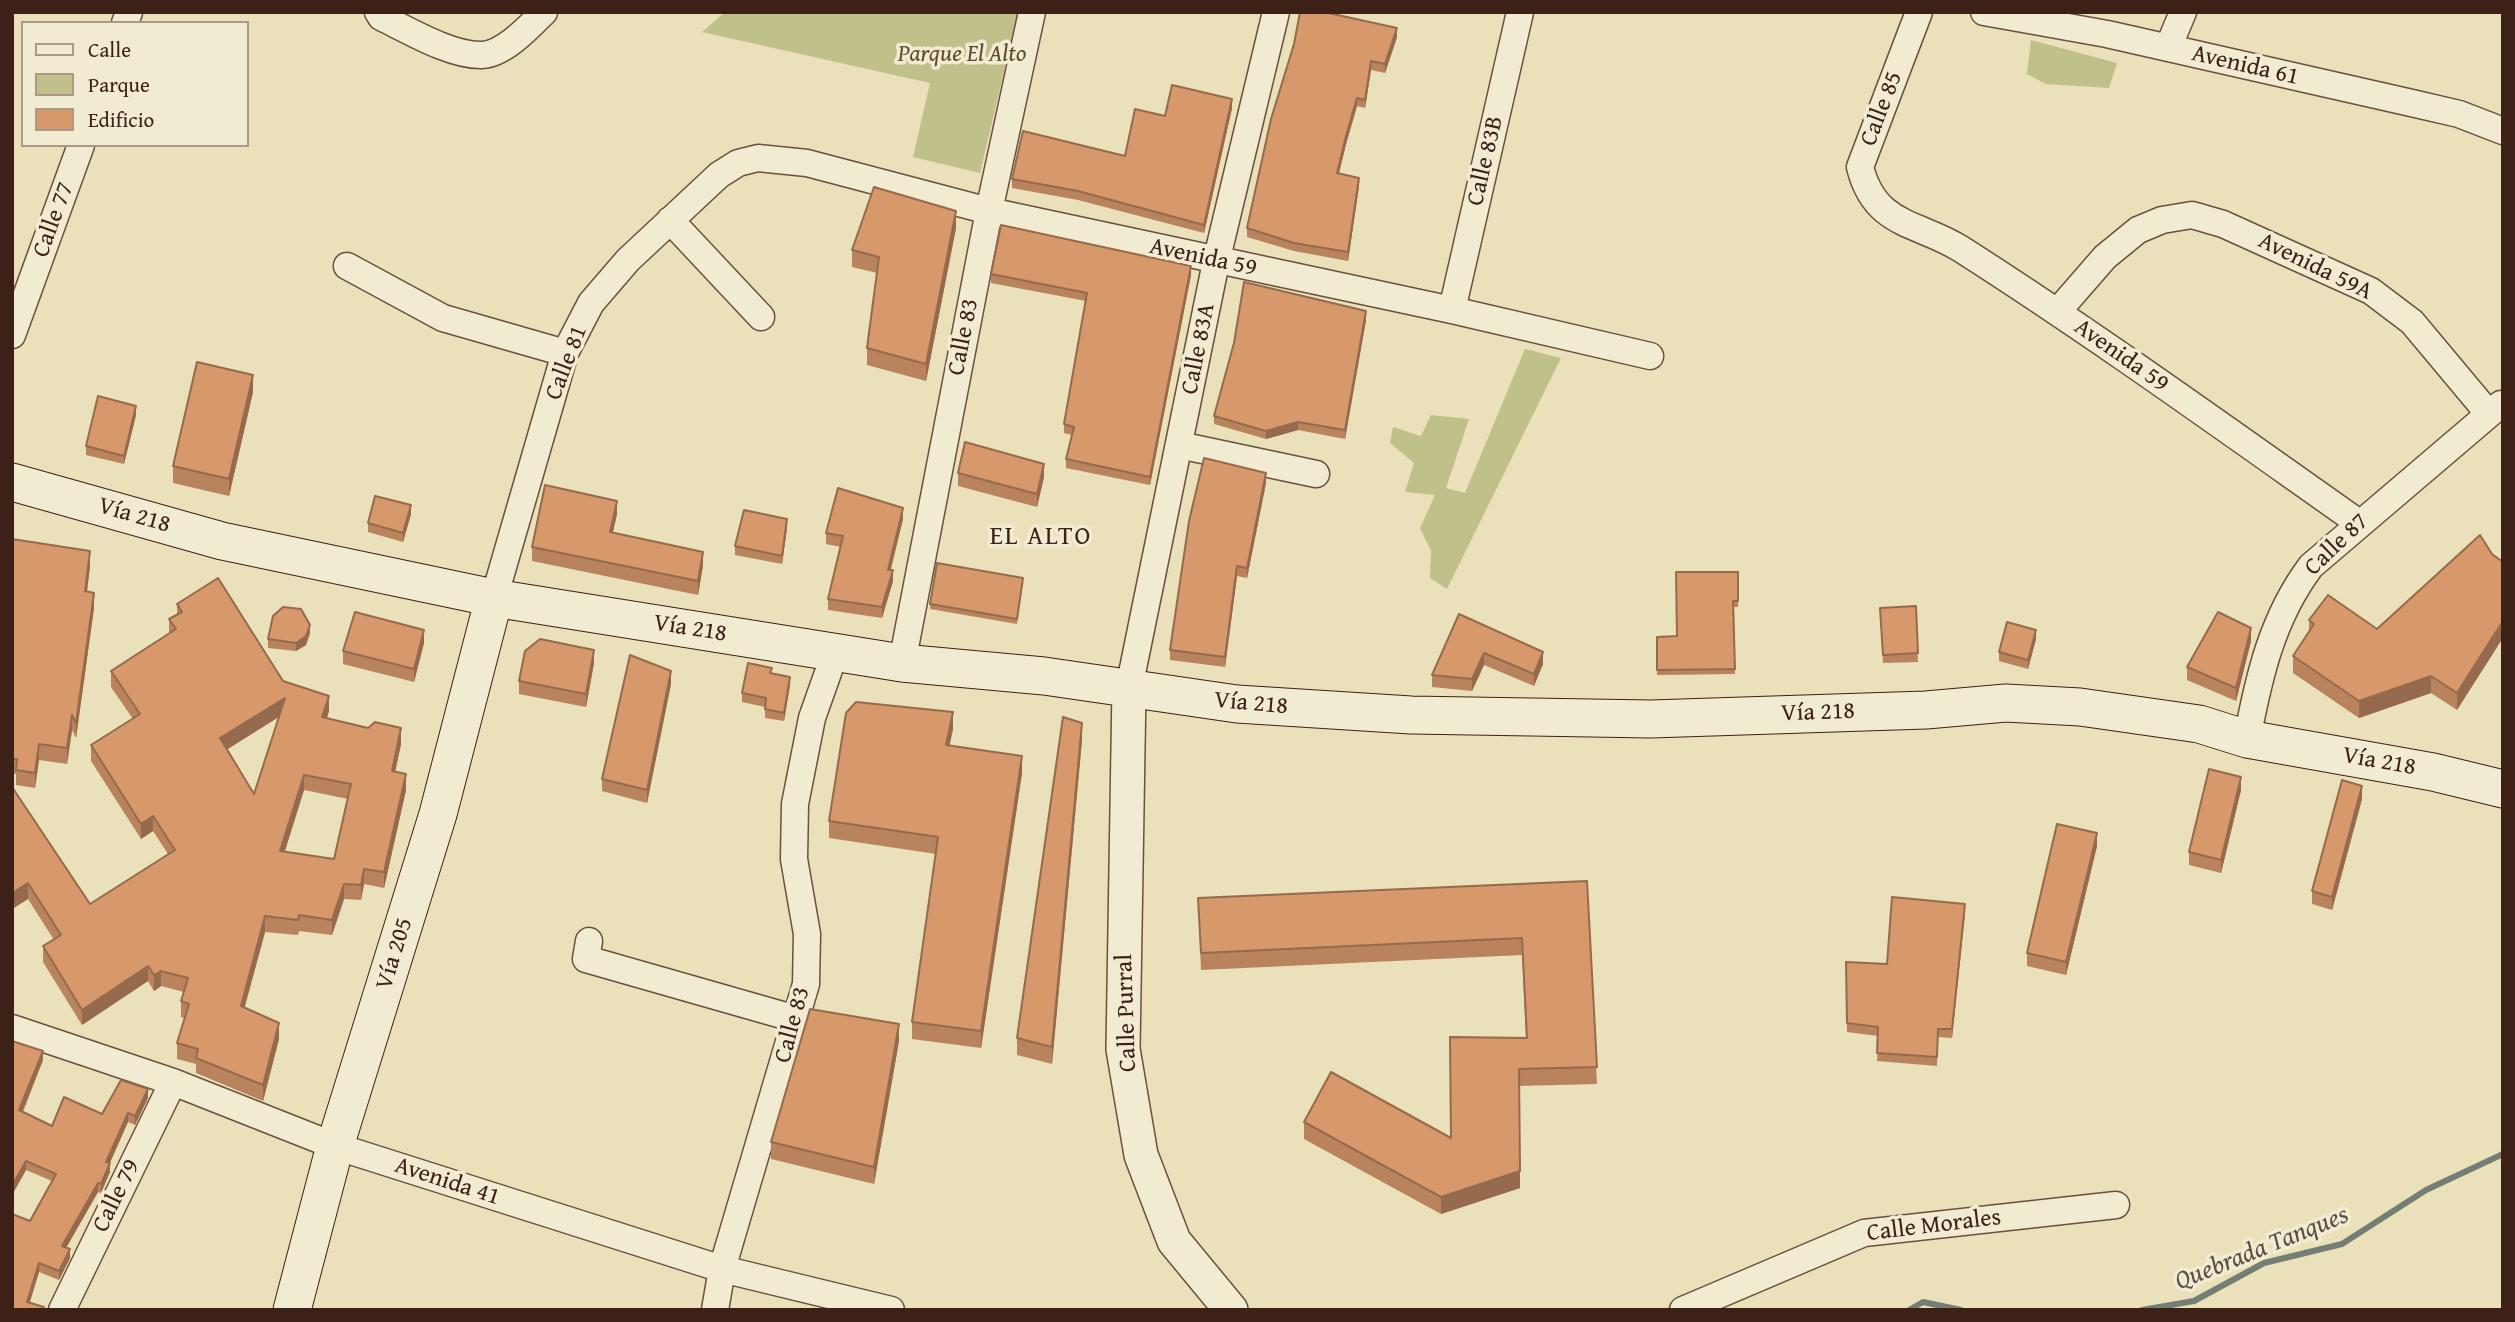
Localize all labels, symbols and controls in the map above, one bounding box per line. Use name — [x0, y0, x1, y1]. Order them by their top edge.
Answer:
legend — [21, 21, 248, 147]
text: Calle — [88, 34, 131, 65]
street label: Avenida 61 — [2189, 40, 2301, 92]
park label: Parque El Alto — [898, 41, 1026, 69]
street label: Calle 85 — [1855, 68, 1909, 150]
text: Parque — [88, 69, 150, 100]
text: Edificio — [88, 104, 154, 135]
street label: Calle 83B — [1462, 113, 1510, 209]
street label: Calle 77 — [27, 179, 81, 261]
street label: Avenida 59A — [2253, 227, 2377, 307]
street label: Avenida 59 — [1147, 233, 1259, 283]
street label: Calle 83 — [942, 296, 986, 378]
street label: Calle 83A — [1176, 301, 1222, 397]
street label: Avenida 59 — [2068, 313, 2174, 399]
street label: Calle 81 — [540, 322, 594, 404]
street label: Vía 218 — [95, 492, 173, 540]
street label: Calle 87 — [2299, 508, 2375, 582]
district label: EL ALTO — [991, 521, 1091, 553]
street label: Vía 218 — [651, 609, 729, 649]
street label: Vía 218 — [1213, 686, 1289, 722]
street label: Vía 218 — [1781, 697, 1855, 729]
street label: Vía 218 — [2340, 741, 2418, 783]
street label: Vía 205 — [370, 915, 420, 993]
street label: Calle Purral — [1111, 954, 1143, 1072]
street label: Calle 83 — [769, 984, 817, 1066]
street label: Avenida 41 — [391, 1151, 503, 1213]
street label: Calle 79 — [87, 1155, 147, 1237]
water label: Quebrada Tanques — [2171, 1200, 2353, 1298]
street label: Calle Morales — [1865, 1203, 2003, 1249]

